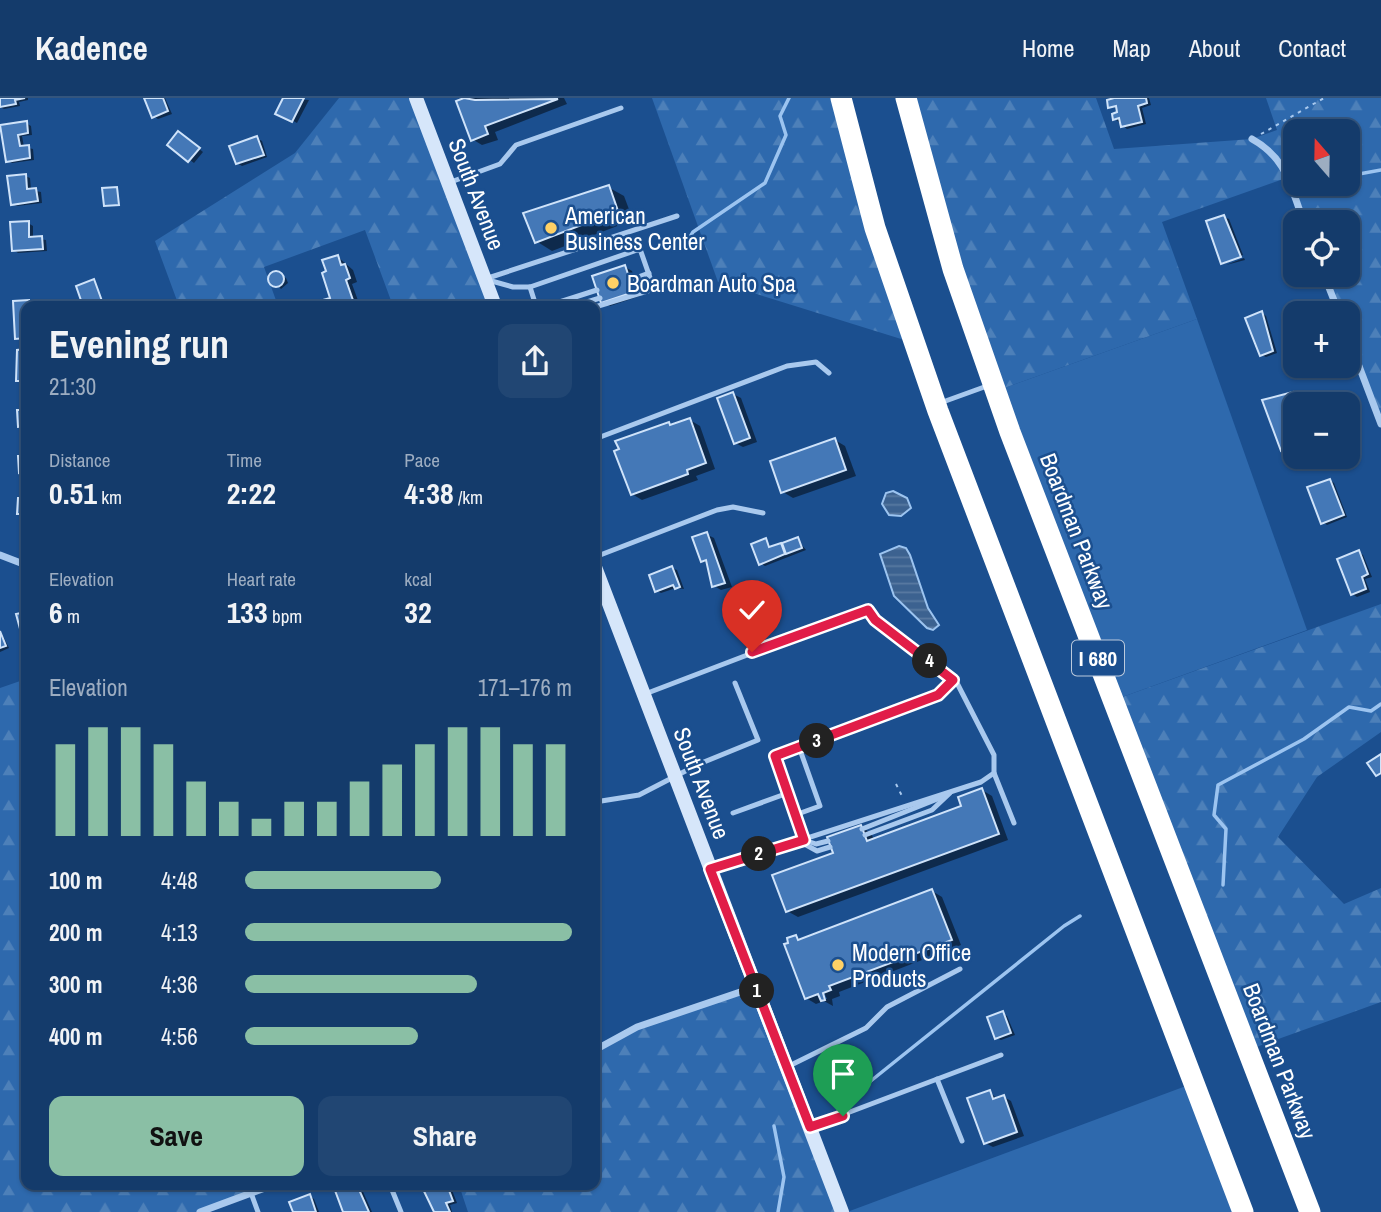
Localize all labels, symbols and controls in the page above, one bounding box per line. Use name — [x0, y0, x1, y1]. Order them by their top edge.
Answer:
text: Kadence — [35, 26, 148, 70]
text: Home — [1022, 32, 1074, 64]
text: Map — [1112, 32, 1151, 64]
text: About — [1189, 32, 1240, 64]
text: Contact — [1278, 32, 1346, 64]
north arrow — [1283, 119, 1360, 196]
map controls — [1283, 119, 1360, 469]
street label: South Avenue — [442, 134, 512, 254]
place label: American Business Center — [564, 200, 705, 257]
button: locate — [1283, 210, 1360, 287]
marker: American Business Center — [543, 220, 559, 236]
place label: Boardman Auto Spa — [627, 268, 796, 299]
marker: Boardman Auto Spa — [605, 275, 621, 291]
button: + — [1283, 301, 1360, 378]
text: Evening run — [49, 319, 229, 370]
button: share — [498, 324, 572, 398]
text: 21:30 — [49, 371, 96, 402]
button: − — [1283, 392, 1360, 469]
text: Distance — [49, 447, 110, 473]
text: Time — [227, 447, 262, 473]
text: Pace — [404, 447, 440, 473]
street label: Boardman Parkway — [1033, 449, 1121, 614]
text: 0.51 — [49, 473, 97, 513]
text: 2:22 — [227, 473, 276, 513]
text: 4:38 — [404, 473, 454, 513]
text: km — [97, 484, 122, 510]
text: /km — [454, 484, 483, 510]
text: Elevation — [49, 566, 114, 592]
text: Heart rate — [227, 566, 296, 592]
text: kcal — [404, 566, 432, 592]
pin — [722, 580, 782, 652]
icon: check — [733, 591, 771, 629]
text: 6 — [49, 592, 63, 632]
text: 133 — [227, 592, 268, 632]
text: 32 — [404, 592, 432, 632]
text: m — [63, 603, 80, 629]
text: bpm — [268, 603, 302, 629]
road number: I 680 — [1072, 640, 1124, 676]
pin: 4 — [912, 644, 948, 678]
text: 4 — [925, 647, 934, 673]
text: Elevation — [49, 672, 128, 703]
text: 171–176 m — [478, 672, 572, 703]
street label: South Avenue — [667, 723, 737, 843]
pin: 3 — [800, 724, 834, 758]
text: 3 — [812, 727, 821, 753]
pin: 2 — [742, 836, 776, 872]
text: 2 — [754, 840, 763, 866]
text: 100 m — [49, 865, 102, 896]
text: 4:48 — [161, 865, 198, 896]
text: 200 m — [49, 917, 102, 948]
text: 4:13 — [161, 917, 198, 948]
place label: Modern Office Products — [852, 937, 971, 994]
marker: Modern Office Products — [830, 957, 846, 973]
text: 300 m — [49, 969, 102, 1000]
text: 4:36 — [161, 969, 198, 1000]
pin: 1 — [740, 974, 774, 1008]
text: 1 — [752, 977, 761, 1003]
street label: Boardman Parkway — [1236, 979, 1324, 1144]
text: 400 m — [49, 1021, 102, 1052]
text: 4:56 — [161, 1021, 198, 1052]
pin — [813, 1044, 873, 1116]
icon: arrive — [824, 1055, 862, 1093]
button: Save — [49, 1096, 304, 1176]
button: Share — [318, 1096, 572, 1176]

